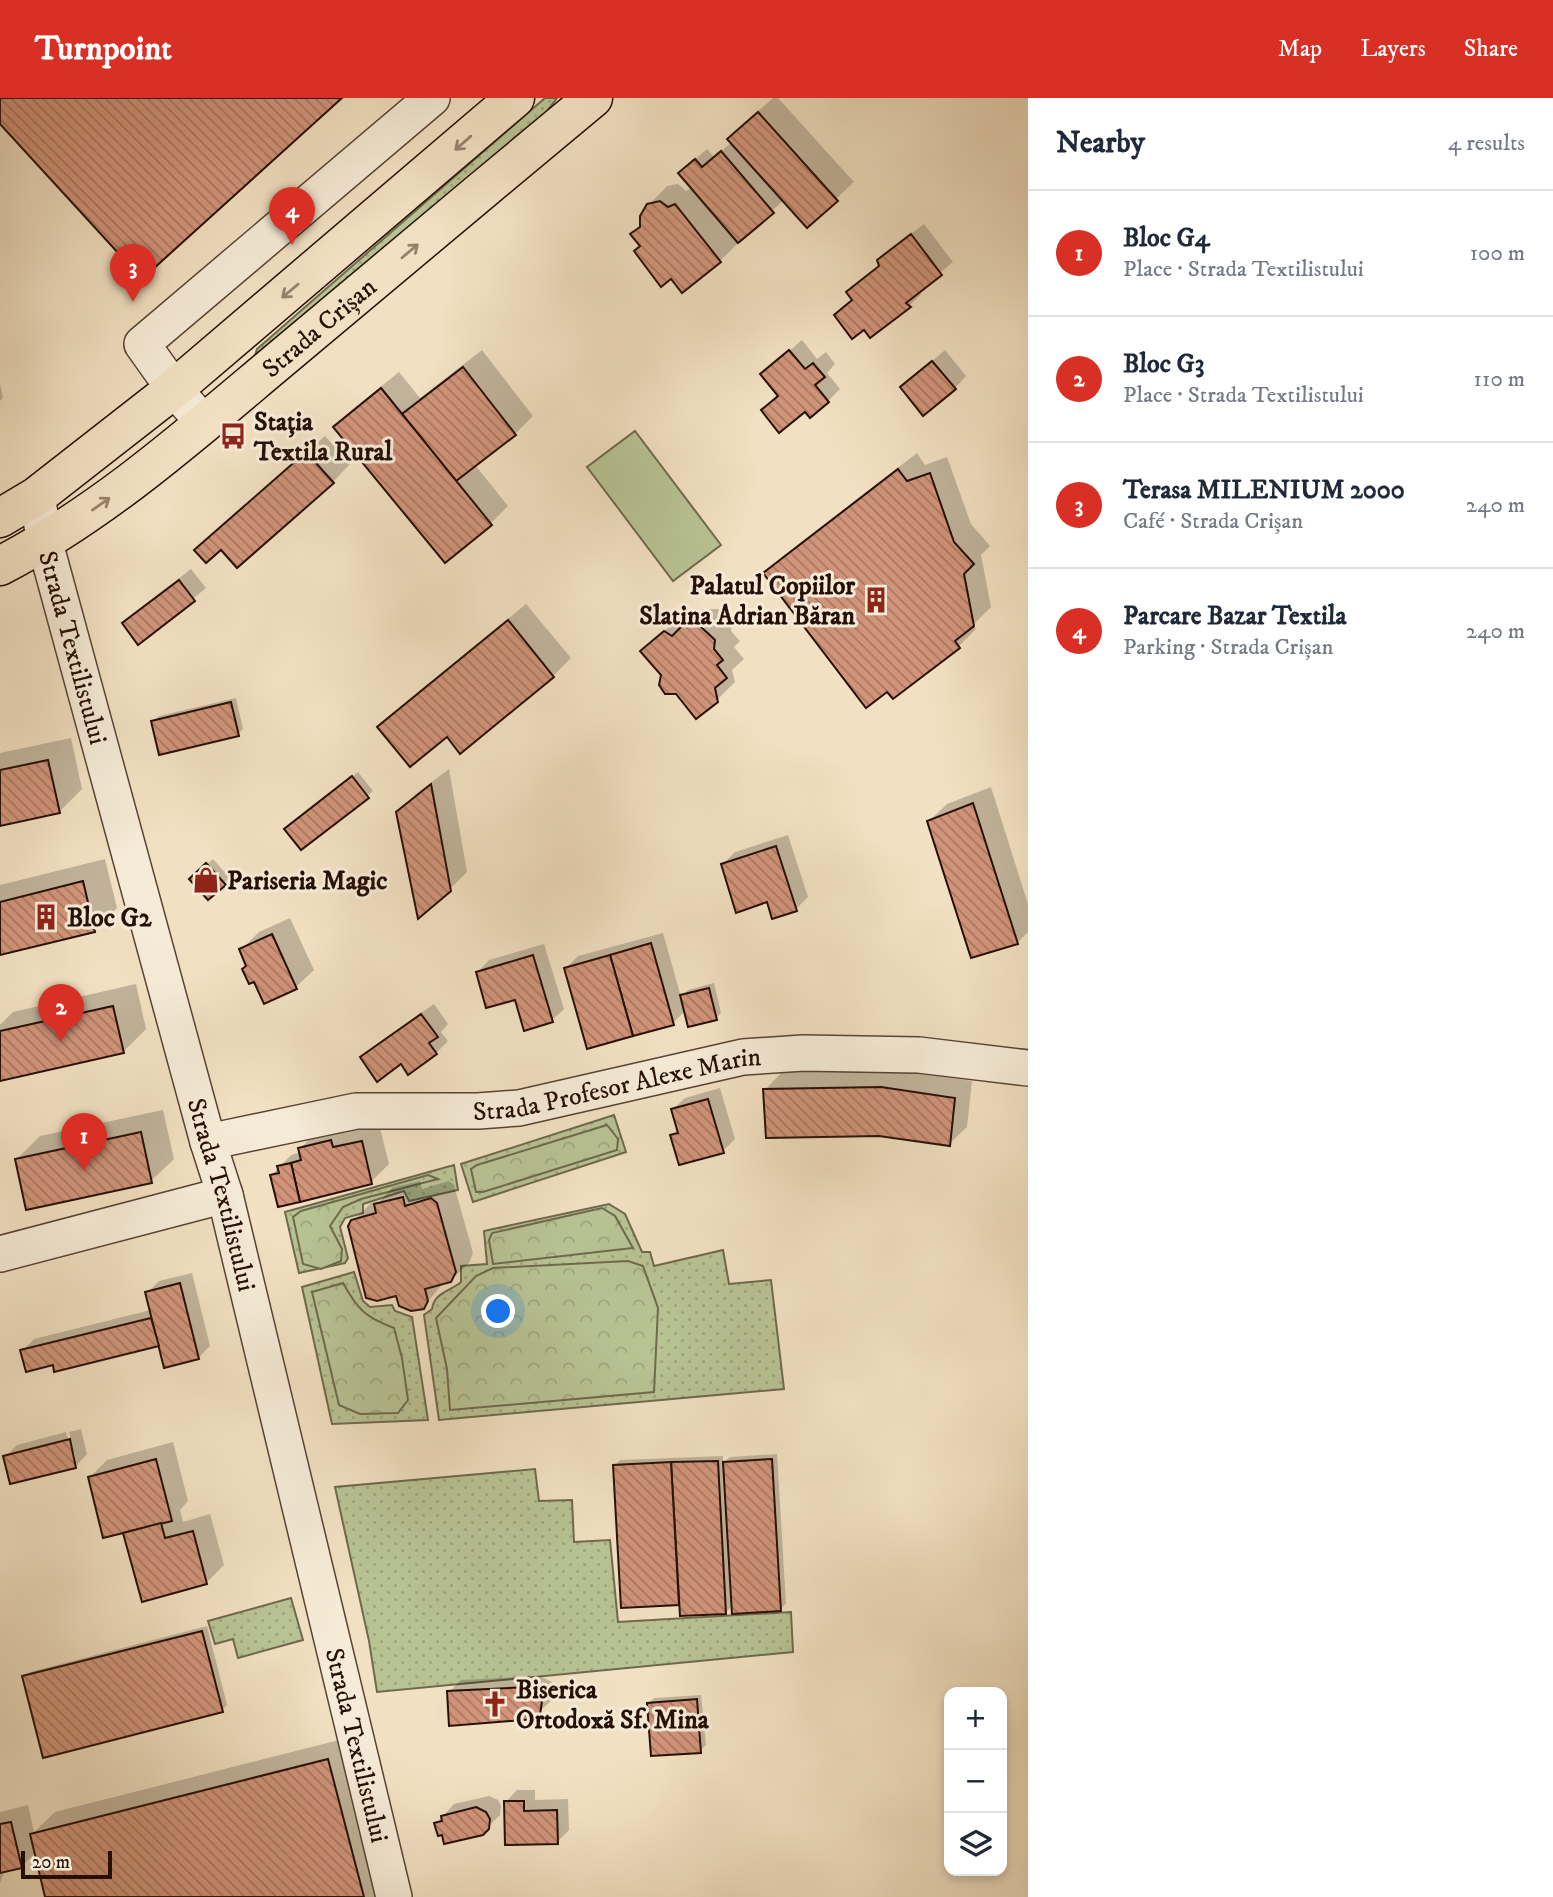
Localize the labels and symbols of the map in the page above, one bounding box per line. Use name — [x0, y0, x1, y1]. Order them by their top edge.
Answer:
one-way arrow — [454, 135, 472, 151]
pin: 4 — [269, 187, 315, 245]
one-way arrow — [400, 243, 418, 259]
pin: 3 — [110, 244, 156, 302]
street label: Strada Crișan — [256, 271, 384, 386]
one-way arrow — [281, 283, 299, 299]
place label: Stația Textila Rural — [253, 406, 394, 469]
bus stop icon: Stația Textila Rural — [218, 421, 248, 451]
one-way arrow — [91, 497, 110, 511]
street label: Strada Textilistului — [30, 548, 114, 748]
place label: Palatul Copiilor Slatina Adrian Băran — [639, 570, 855, 633]
building icon: Palatul Copiilor Slatina Adrian Băran — [861, 585, 891, 615]
shop icon: Pariseria Magic — [191, 865, 221, 895]
place label: Pariseria Magic — [227, 865, 387, 898]
building icon: Bloc G2 — [31, 902, 61, 932]
place label: Bloc G2 — [67, 902, 153, 935]
pin: 2 — [38, 984, 84, 1042]
street label: Strada Profesor Alexe Marin — [472, 1041, 763, 1129]
street label: Strada Textilistului — [179, 1095, 263, 1295]
pin: 1 — [61, 1113, 107, 1171]
your location — [481, 1294, 515, 1328]
street label: Strada Textilistului — [317, 1645, 395, 1846]
place label: Biserica Ortodoxă Sf. Mina — [516, 1674, 710, 1737]
church icon: Biserica Ortodoxă Sf. Mina — [480, 1689, 510, 1719]
scale bar — [21, 1848, 112, 1880]

